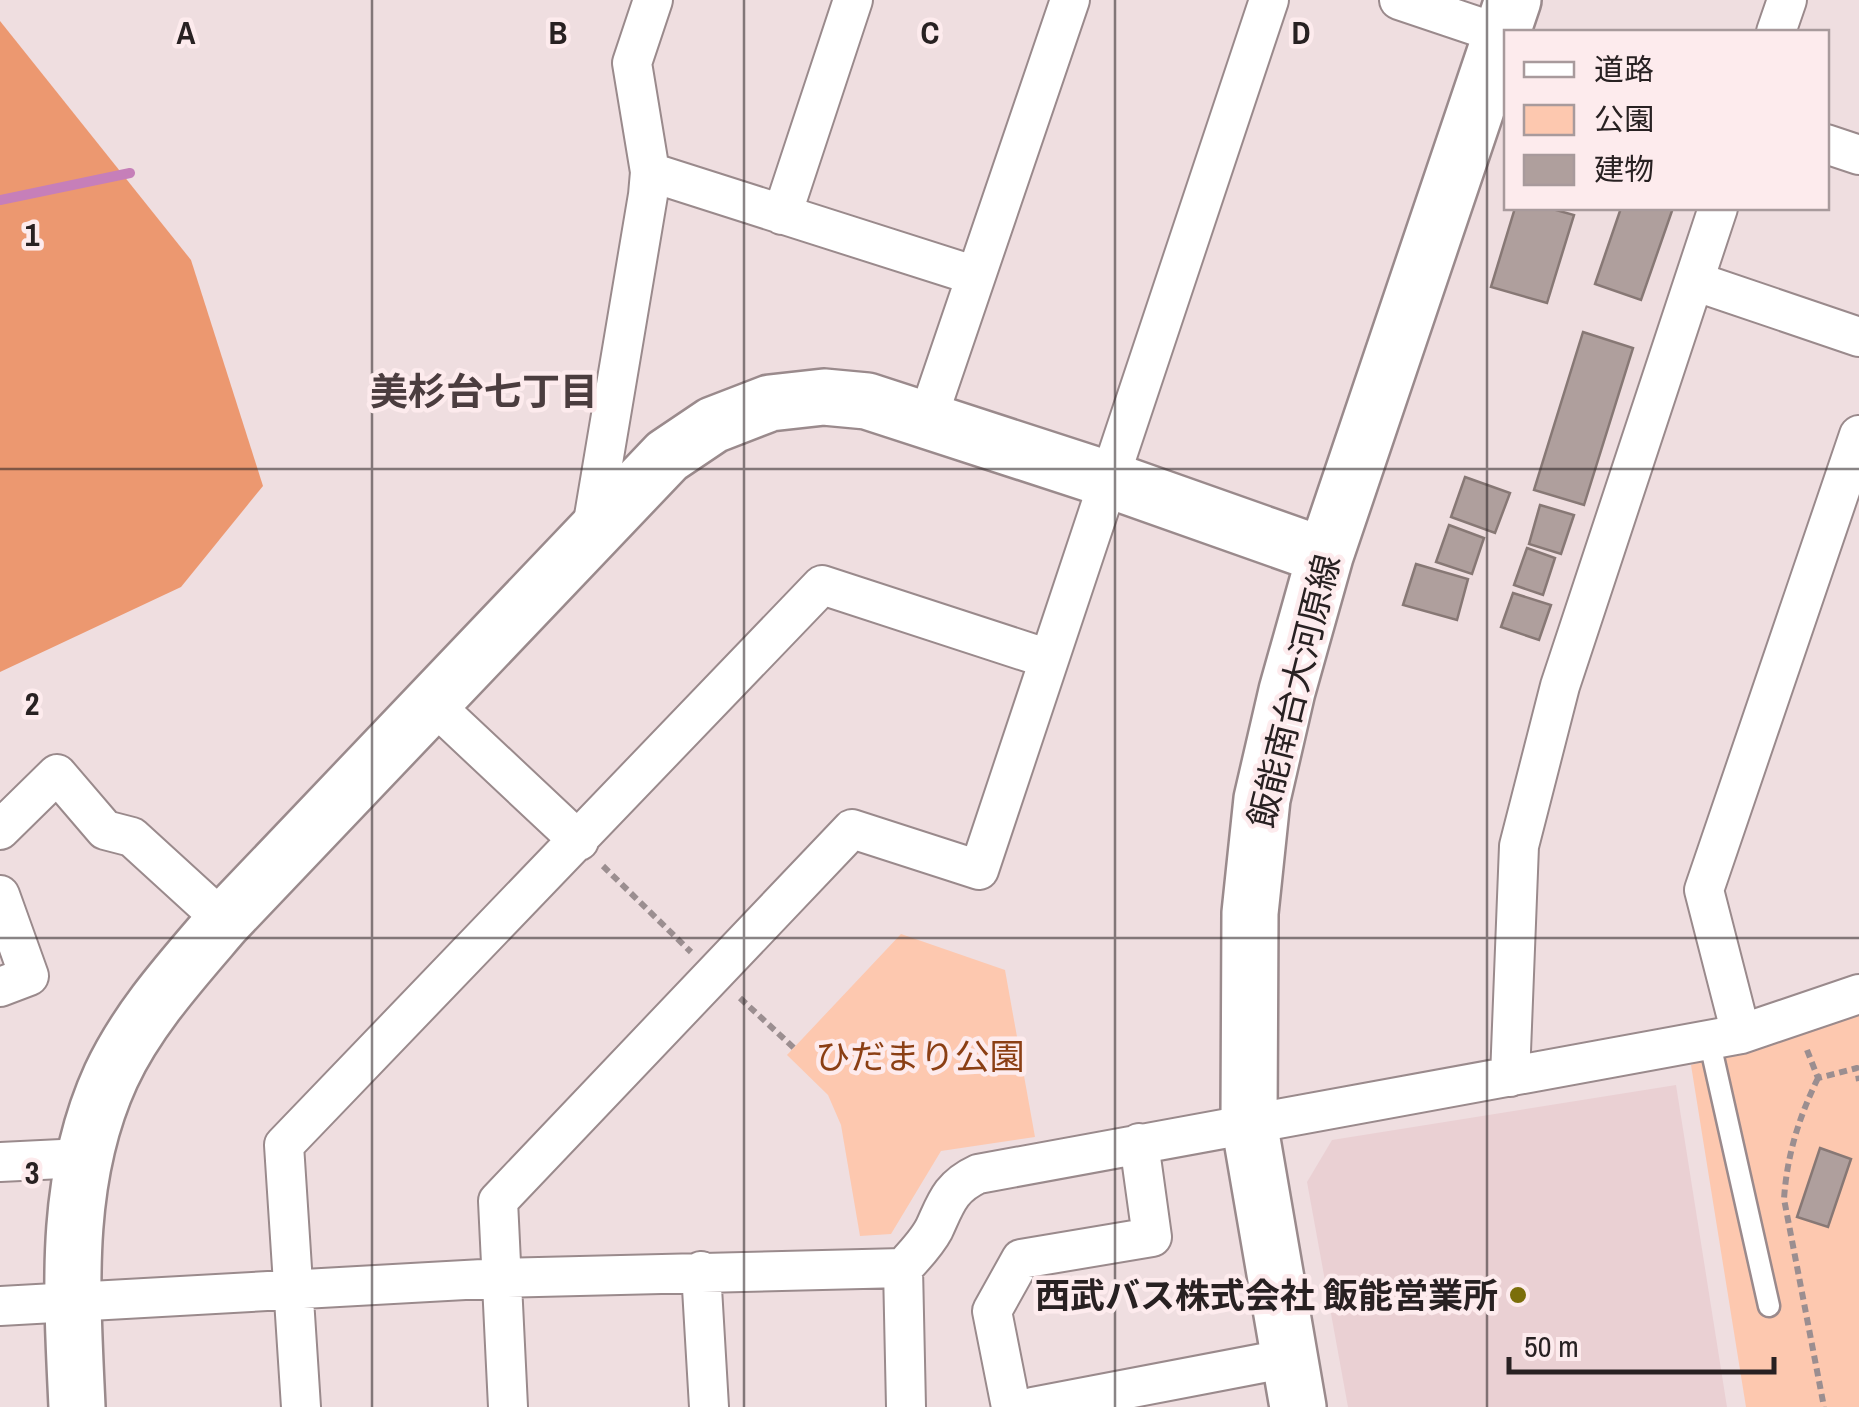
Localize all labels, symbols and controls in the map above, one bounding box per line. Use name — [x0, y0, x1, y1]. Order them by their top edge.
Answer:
text: A — [177, 11, 196, 54]
text: B — [549, 11, 567, 54]
text: C — [921, 11, 939, 54]
text: D — [1292, 11, 1310, 54]
legend — [1504, 30, 1829, 210]
text: 道路 — [1594, 49, 1654, 89]
text: 公園 — [1594, 99, 1654, 139]
text: 建物 — [1594, 149, 1654, 189]
text: 1 — [25, 213, 40, 256]
district label: 美杉台七丁目 — [370, 366, 598, 417]
street label: 飯能南台大河原線 — [1237, 549, 1351, 833]
text: 2 — [25, 682, 39, 725]
park label: ひだまり公園 — [815, 1033, 1025, 1080]
text: 3 — [25, 1151, 39, 1194]
place label: 西武バス株式会社 飯能営業所 — [1035, 1272, 1498, 1319]
marker: 西武バス株式会社 飯能営業所 — [1507, 1284, 1529, 1306]
scale bar — [1509, 1312, 1774, 1374]
text: 50 m — [1524, 1326, 1579, 1366]

